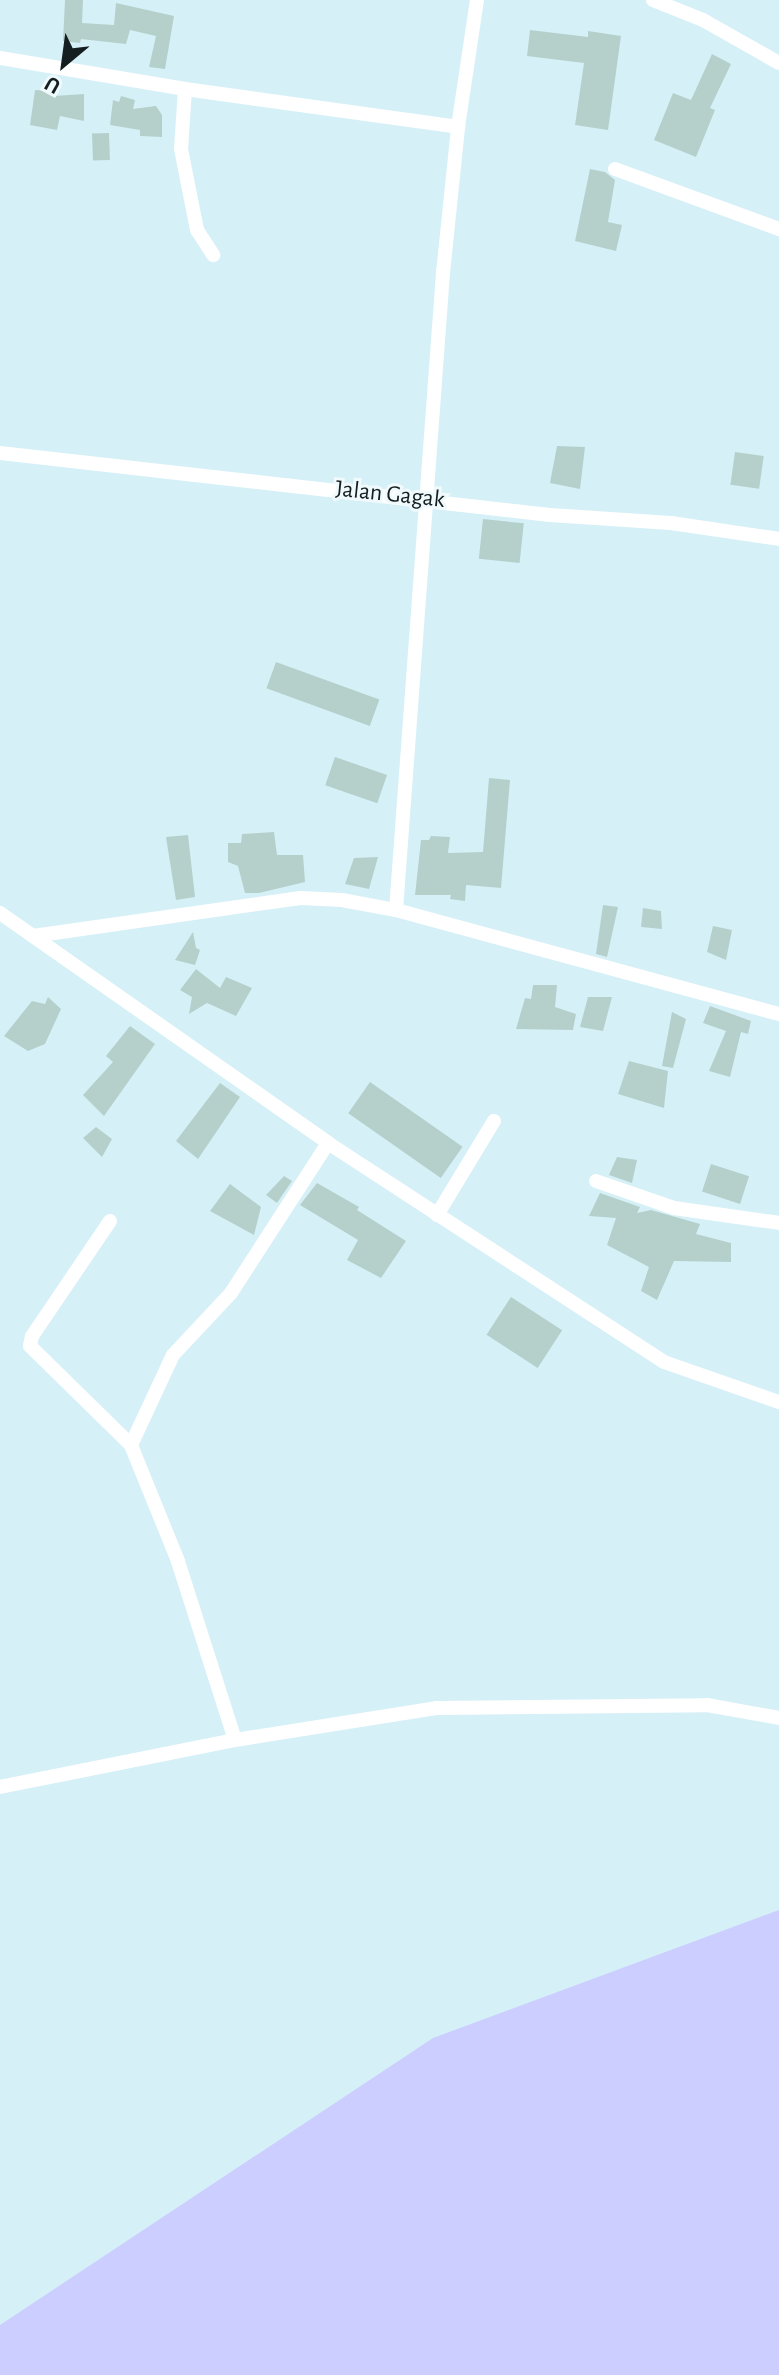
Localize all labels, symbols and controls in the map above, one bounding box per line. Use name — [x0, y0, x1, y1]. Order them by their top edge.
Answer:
north arrow — [24, 24, 104, 104]
text: U — [41, 72, 64, 98]
street label: Jalan Gagak — [334, 475, 446, 515]

